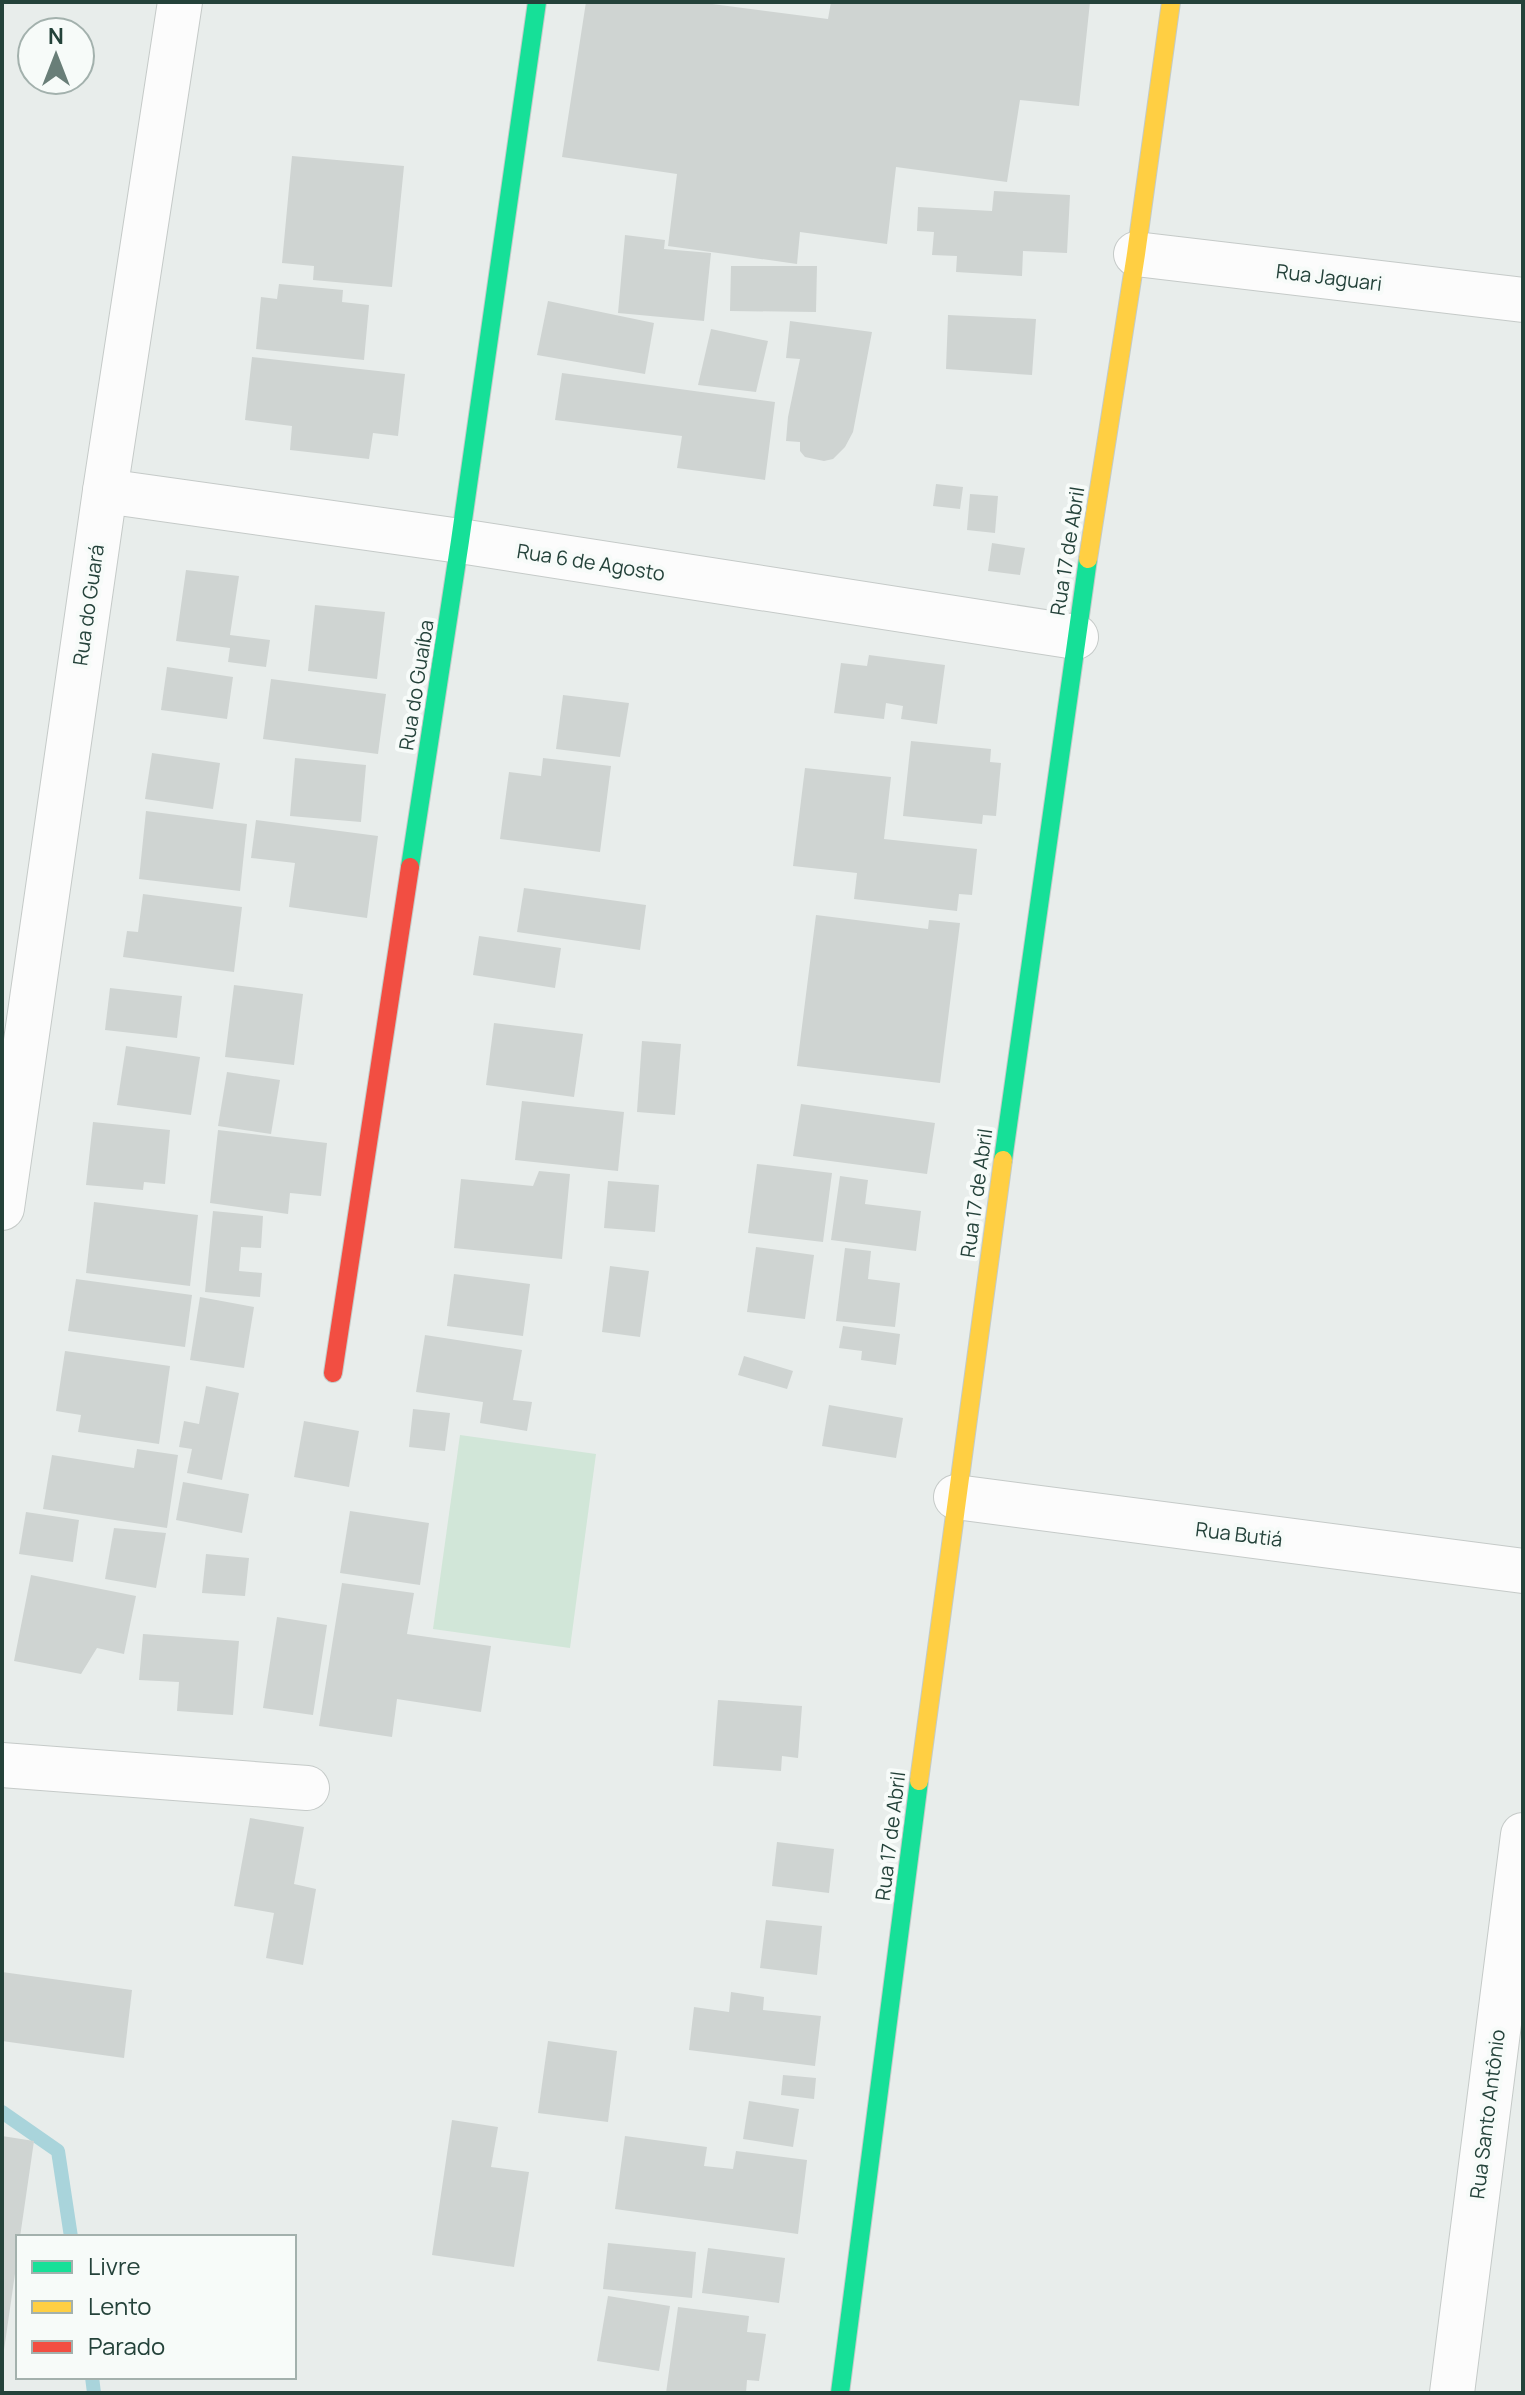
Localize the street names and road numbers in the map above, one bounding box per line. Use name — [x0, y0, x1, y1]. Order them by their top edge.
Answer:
street label: Rua Jaguari — [1274, 257, 1384, 297]
street label: Rua 17 de Abril — [1043, 485, 1091, 617]
street label: Rua 6 de Agosto — [515, 537, 667, 587]
street label: Rua do Guará — [66, 543, 110, 667]
street label: Rua do Guaíba — [392, 618, 440, 752]
street label: Rua 17 de Abril — [954, 1127, 998, 1259]
street label: Rua Butiá — [1194, 1515, 1284, 1553]
street label: Rua 17 de Abril — [869, 1770, 911, 1902]
street label: Rua Santo Antônio — [1463, 2027, 1511, 2200]

